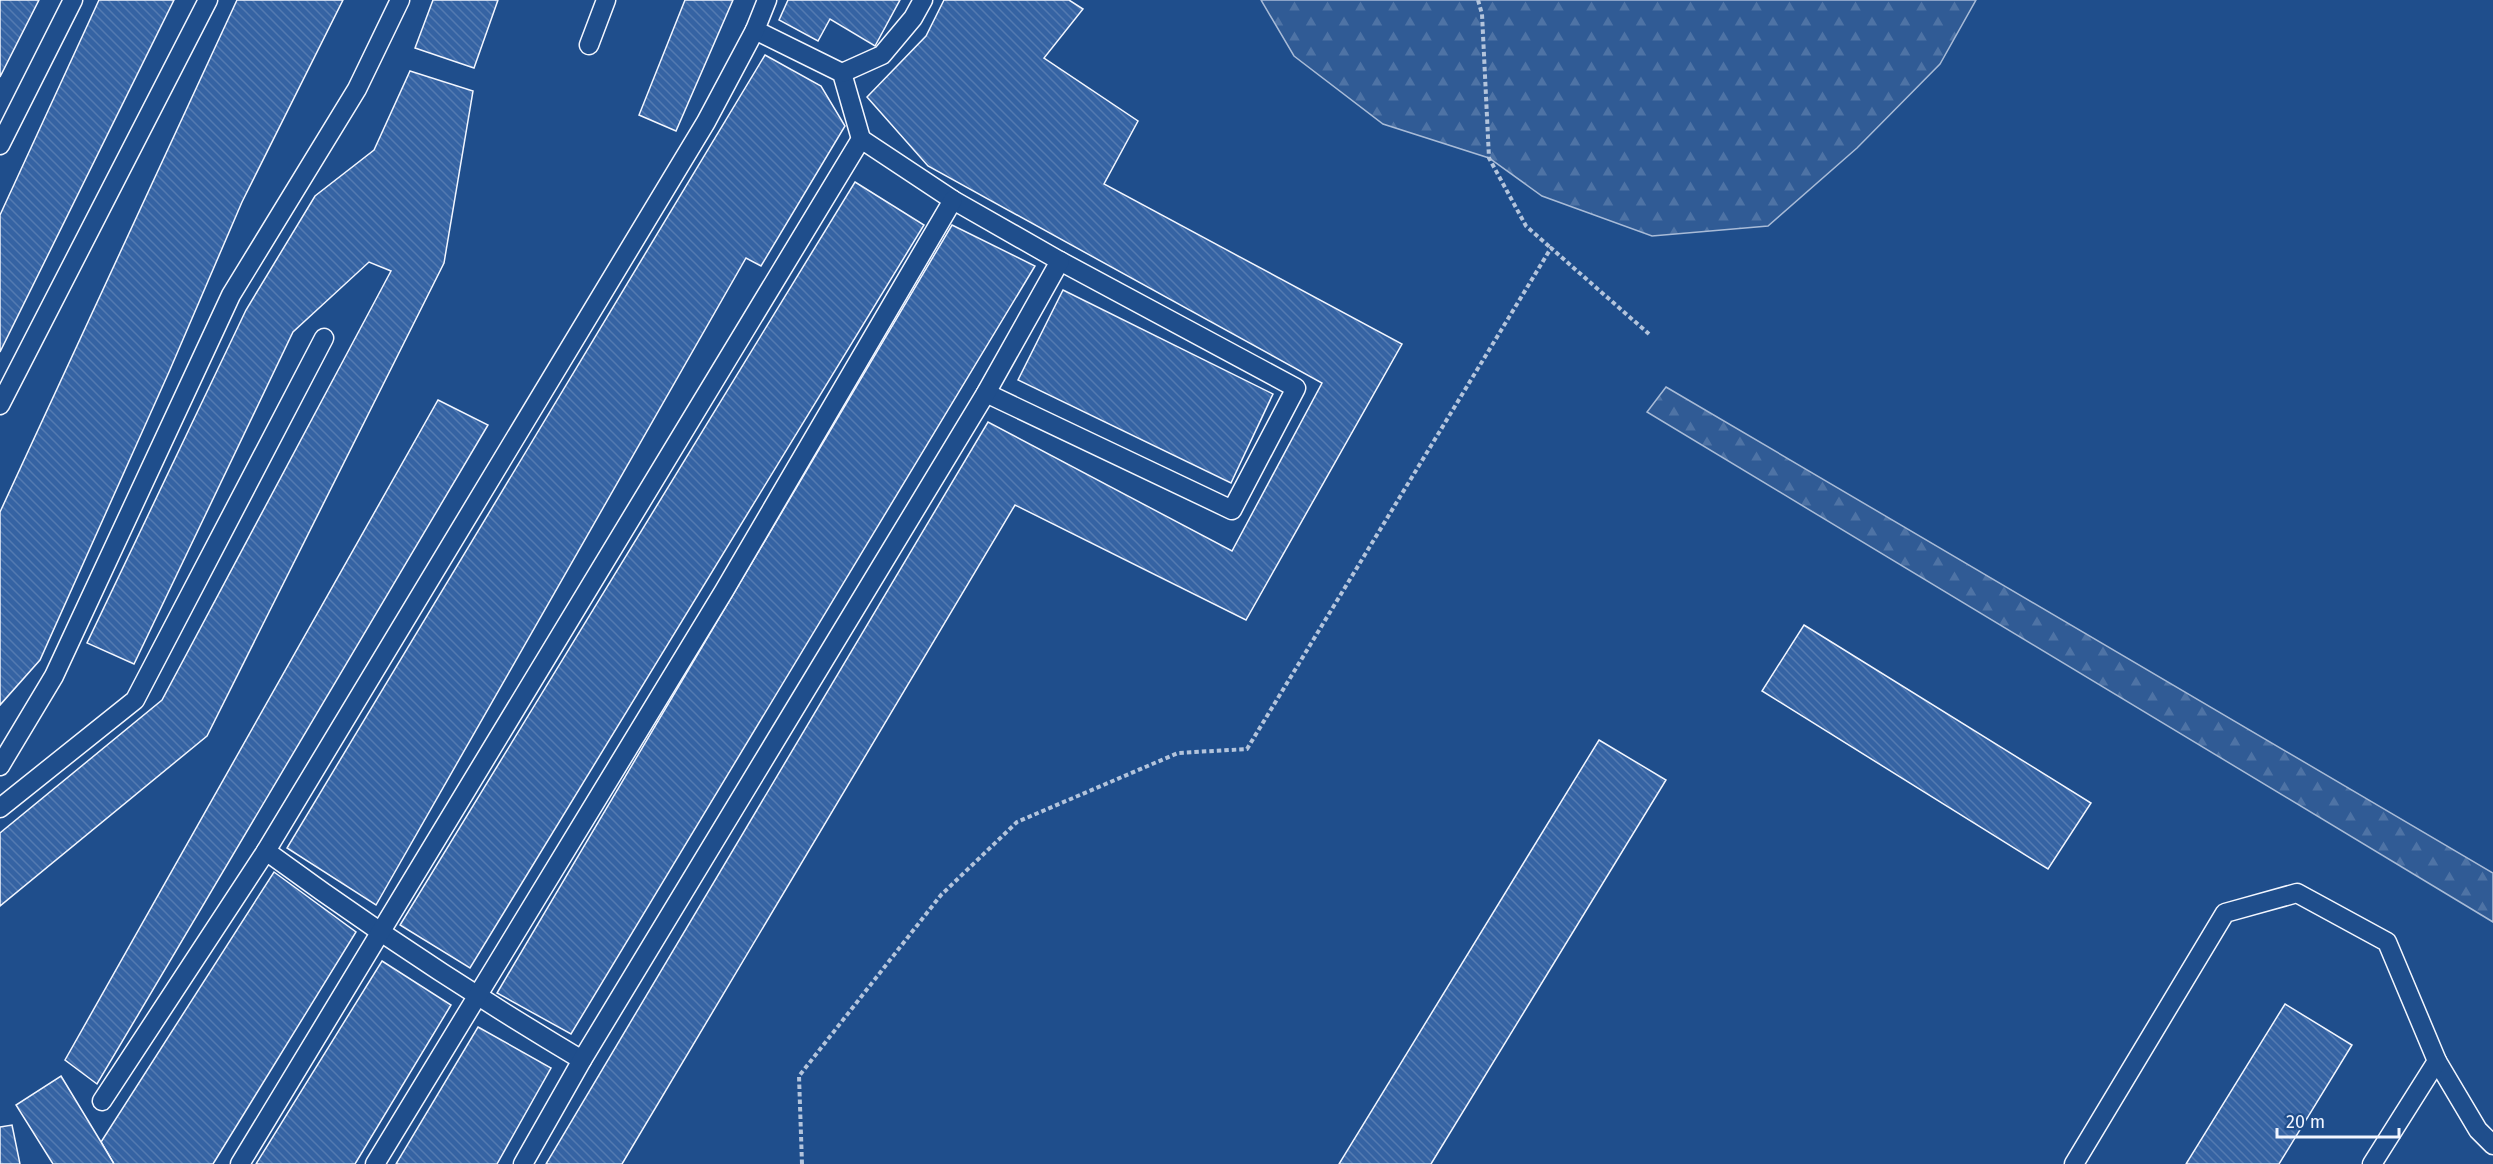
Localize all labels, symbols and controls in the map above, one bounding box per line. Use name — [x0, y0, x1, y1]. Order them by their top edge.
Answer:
scale bar — [2277, 1101, 2398, 1139]
text: 20 m — [2286, 1111, 2325, 1133]

